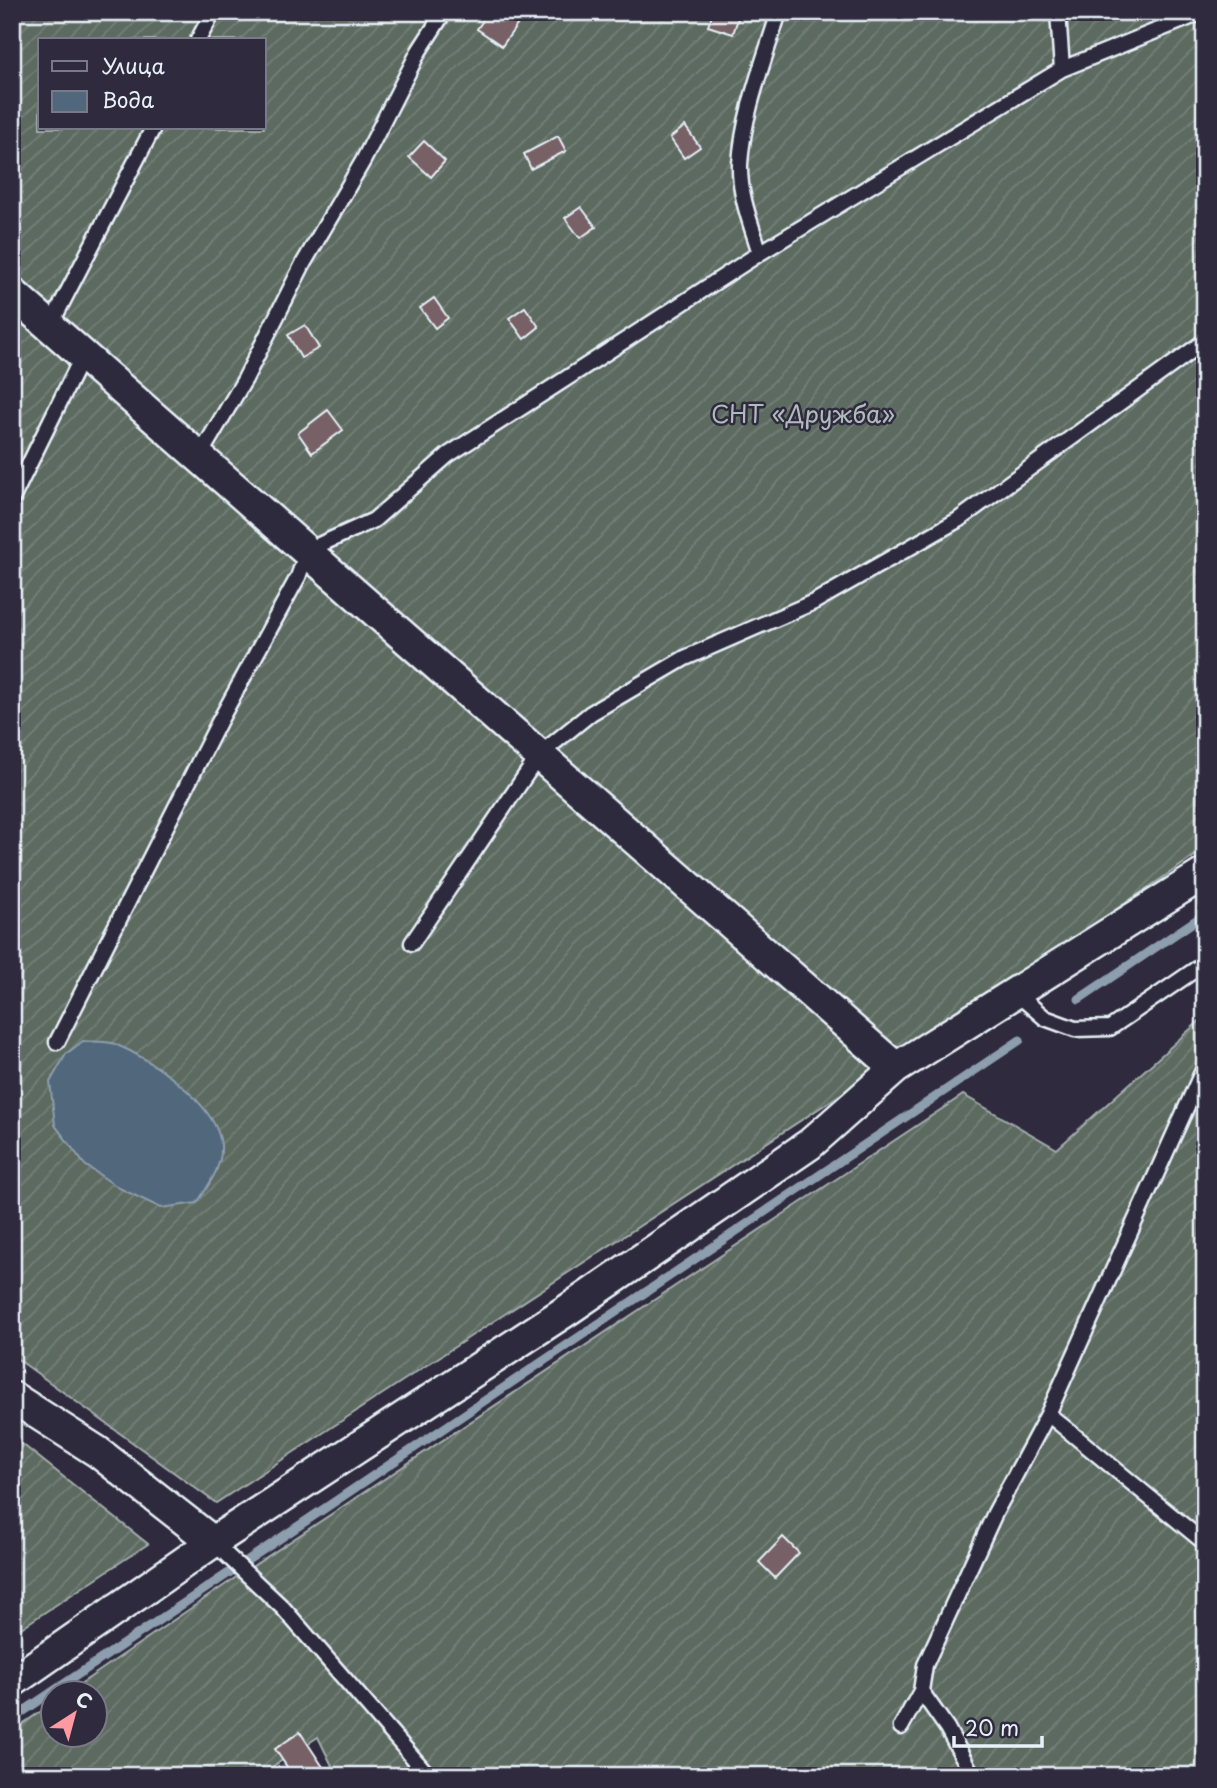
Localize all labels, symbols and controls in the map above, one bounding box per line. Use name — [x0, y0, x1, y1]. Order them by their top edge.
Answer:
legend — [38, 38, 266, 130]
text: Улица — [102, 49, 165, 81]
text: Вода — [102, 83, 154, 115]
park label: СНТ «Дружба» — [711, 395, 895, 431]
north arrow — [38, 1680, 108, 1750]
text: С — [71, 1684, 99, 1715]
scale bar — [954, 1704, 1042, 1748]
text: 20 m — [965, 1711, 1019, 1743]

